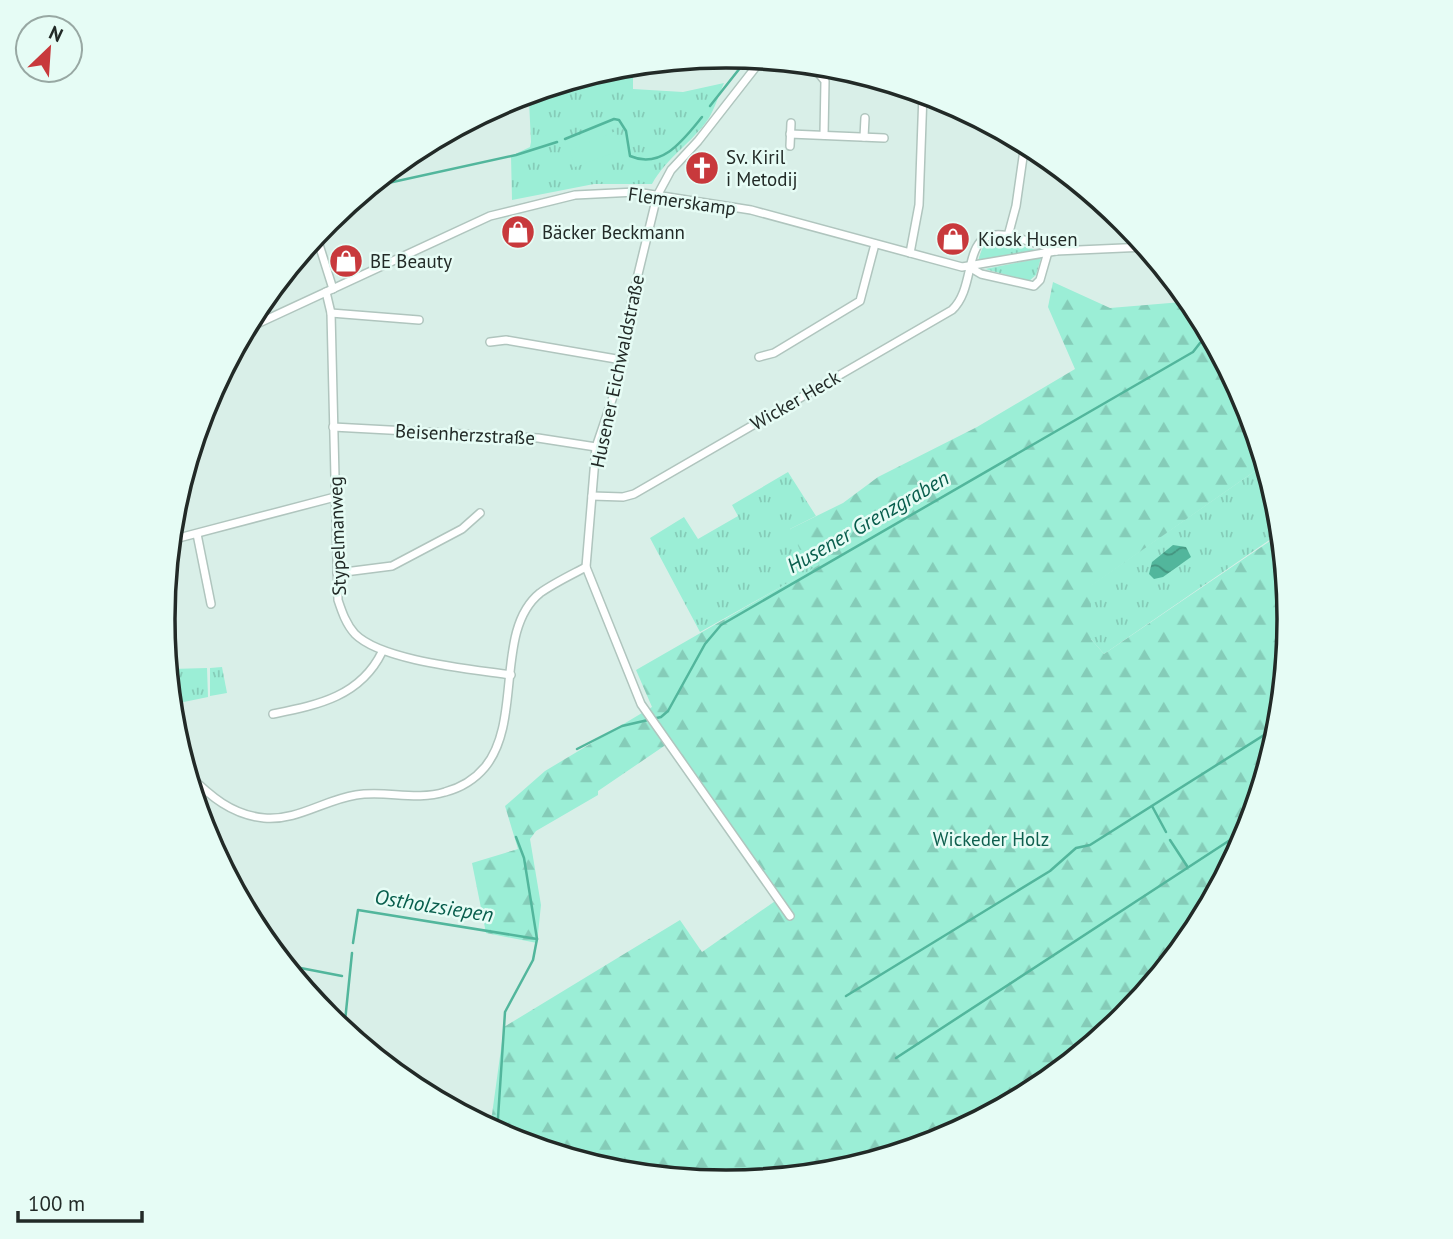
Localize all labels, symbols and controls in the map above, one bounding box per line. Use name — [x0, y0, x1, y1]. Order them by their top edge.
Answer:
north arrow — [14, 14, 84, 84]
text: N — [45, 20, 67, 47]
place label: Sv. Kiril i Metodij — [726, 145, 798, 191]
church icon: Sv. Kiril i Metodij — [683, 149, 721, 187]
street label: Flemerskamp — [626, 182, 738, 220]
shop icon: Bäcker Beckmann — [499, 213, 537, 251]
place label: Bäcker Beckmann — [542, 220, 685, 244]
shop icon: Kiosk Husen — [934, 220, 972, 258]
place label: Kiosk Husen — [978, 227, 1078, 251]
shop icon: BE Beauty — [327, 242, 365, 280]
place label: BE Beauty — [370, 249, 452, 273]
street label: Husener Eichwaldstraße — [585, 272, 649, 470]
street label: Wicker Heck — [746, 365, 844, 435]
street label: Beisenherzstraße — [394, 418, 536, 450]
water label: Husener Grenzgraben — [782, 464, 954, 579]
street label: Stypelmanweg — [323, 476, 351, 596]
park label: Wickeder Holz — [933, 827, 1049, 851]
water label: Ostholzsiepen — [373, 883, 495, 928]
scale bar — [18, 1180, 142, 1224]
text: 100 m — [28, 1190, 85, 1217]

